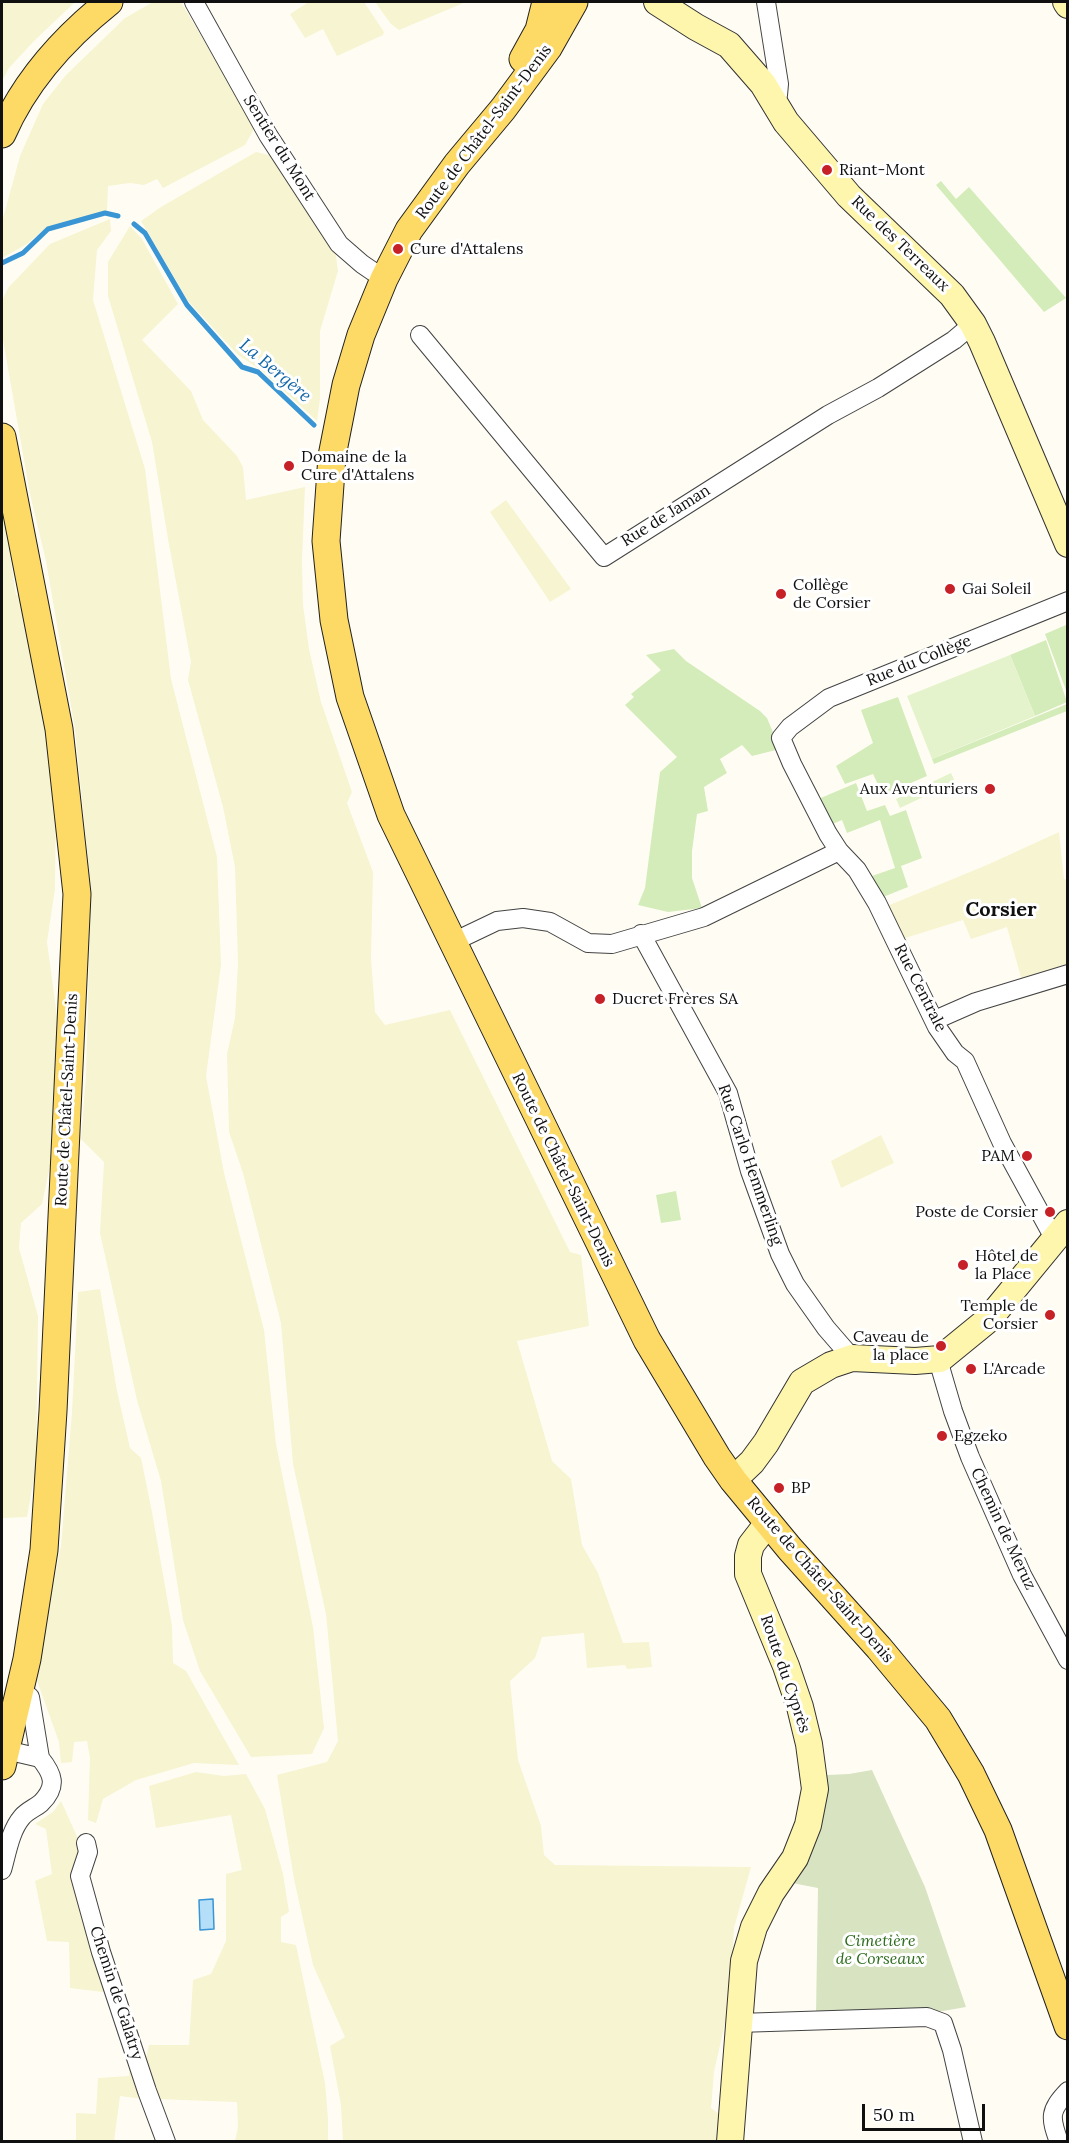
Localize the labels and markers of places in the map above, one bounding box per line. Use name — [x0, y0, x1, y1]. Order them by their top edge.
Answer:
place label: Riant-Mont — [839, 160, 925, 180]
marker: Riant-Mont — [820, 163, 834, 177]
place label: Cure d'Attalens — [410, 239, 523, 259]
marker: Cure d'Attalens — [391, 242, 405, 256]
place label: Domaine de la Cure d'Attalens — [301, 447, 414, 485]
marker: Domaine de la Cure d'Attalens — [282, 459, 296, 473]
place label: Collège de Corsier — [793, 575, 870, 613]
place label: Gai Soleil — [962, 579, 1031, 599]
marker: Gai Soleil — [943, 582, 957, 596]
marker: Collège de Corsier — [774, 587, 788, 601]
place label: Aux Aventuriers — [860, 779, 978, 799]
marker: Aux Aventuriers — [983, 782, 997, 796]
place label: Ducret Frères SA — [612, 989, 738, 1009]
marker: Ducret Frères SA — [593, 992, 607, 1006]
place label: PAM — [981, 1146, 1015, 1166]
marker: PAM — [1020, 1149, 1034, 1163]
place label: Poste de Corsier — [915, 1202, 1038, 1222]
marker: Poste de Corsier — [1043, 1205, 1057, 1219]
place label: Hôtel de la Place — [975, 1246, 1038, 1284]
marker: Hôtel de la Place — [956, 1258, 970, 1272]
place label: Temple de Corsier — [961, 1296, 1038, 1334]
marker: Temple de Corsier — [1043, 1308, 1057, 1322]
place label: Caveau de la place — [853, 1327, 929, 1365]
marker: Caveau de la place — [934, 1339, 948, 1353]
place label: L'Arcade — [983, 1359, 1045, 1379]
marker: L'Arcade — [964, 1362, 978, 1376]
place label: Egzeko — [954, 1426, 1007, 1446]
marker: Egzeko — [935, 1429, 949, 1443]
place label: BP — [791, 1478, 811, 1498]
marker: BP — [772, 1481, 786, 1495]

